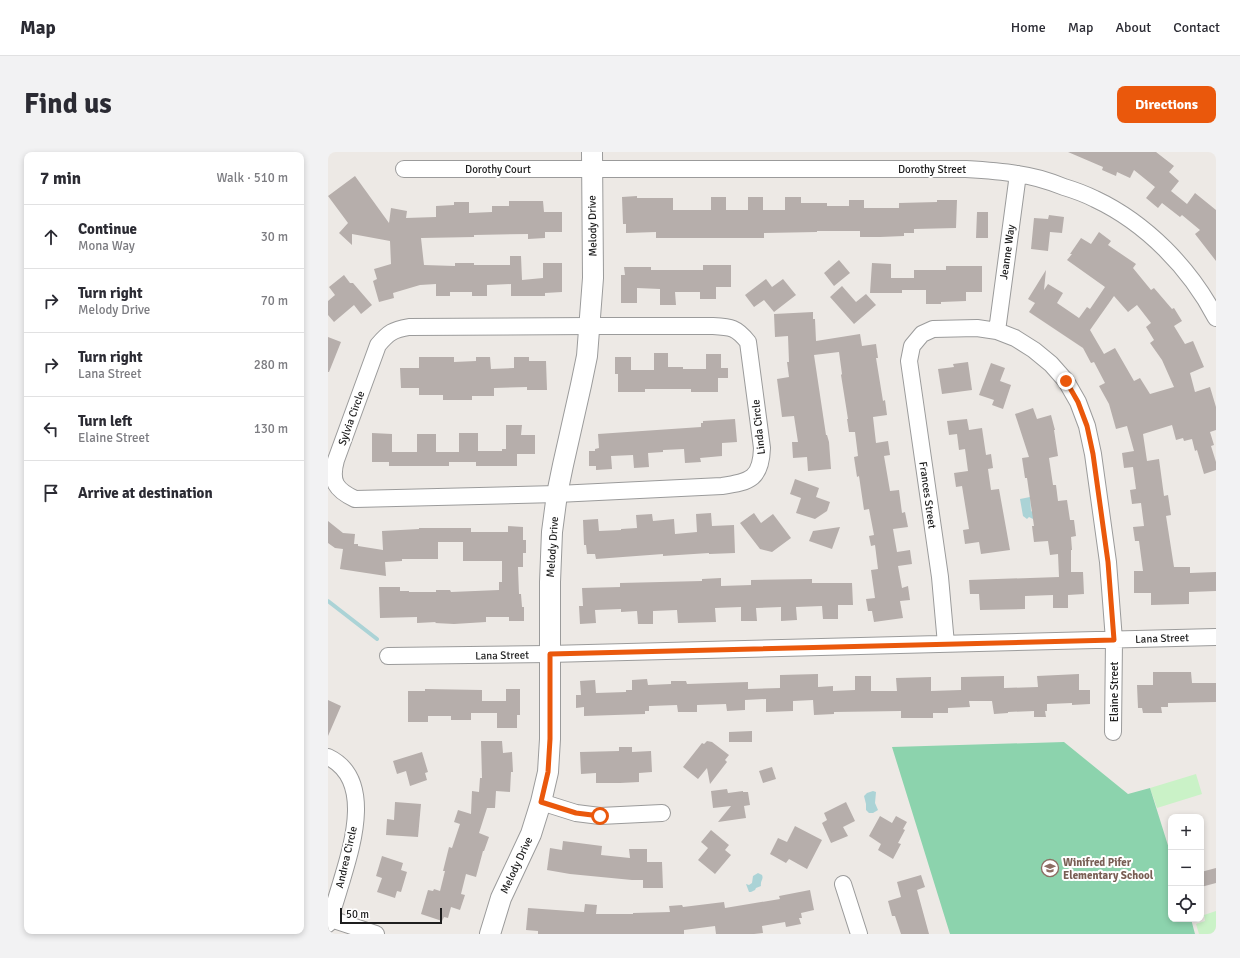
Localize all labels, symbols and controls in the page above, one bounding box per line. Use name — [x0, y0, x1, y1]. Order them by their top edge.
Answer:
text: Map — [20, 16, 56, 40]
text: Home — [1011, 19, 1046, 36]
text: Map — [1068, 19, 1093, 36]
text: About — [1115, 19, 1151, 36]
text: Contact — [1173, 19, 1220, 36]
button: Directions — [1117, 86, 1216, 123]
text: Find us — [24, 87, 112, 121]
street label: Dorothy Court — [465, 163, 531, 176]
street label: Dorothy Street — [898, 163, 966, 176]
text: 7 min — [40, 168, 81, 189]
text: Walk · 510 m — [217, 170, 288, 186]
street label: Melody Drive — [585, 195, 600, 257]
text: Continue — [78, 220, 137, 238]
street label: Jeanne Way — [997, 223, 1018, 280]
icon: ahead — [40, 226, 62, 248]
text: 30 m — [261, 229, 288, 245]
text: Mona Way — [78, 238, 135, 254]
text: Turn right — [78, 284, 143, 302]
icon: right — [40, 290, 62, 312]
text: 70 m — [261, 293, 288, 309]
text: Melody Drive — [78, 302, 150, 318]
text: Turn right — [78, 348, 143, 366]
icon: right — [40, 354, 62, 376]
text: 280 m — [254, 357, 288, 373]
text: Lana Street — [78, 366, 142, 382]
route end — [1057, 372, 1075, 390]
street label: Sylvia Circle — [336, 389, 367, 447]
street label: Linda Circle — [749, 399, 768, 455]
text: Turn left — [78, 412, 132, 430]
icon: left — [40, 418, 62, 440]
text: 130 m — [254, 421, 288, 437]
text: Elaine Street — [78, 430, 150, 446]
street label: Frances Street — [916, 461, 939, 530]
icon: arrive — [40, 482, 62, 504]
text: Arrive at destination — [78, 484, 213, 502]
street label: Melody Drive — [544, 516, 561, 578]
street label: Lana Street — [1135, 631, 1189, 646]
street label: Lana Street — [475, 649, 529, 662]
street label: Elaine Street — [1108, 662, 1121, 722]
route start — [591, 807, 609, 825]
map controls — [1168, 814, 1204, 922]
button: + — [1168, 814, 1204, 850]
street label: Andrea Circle — [333, 825, 360, 889]
street label: Melody Drive — [498, 835, 535, 896]
button: − — [1168, 850, 1204, 886]
place label: Winifred Pifer Elementary School — [1063, 856, 1154, 882]
school or university icon: Winifred Pifer Elementary School — [1040, 858, 1060, 878]
button: locate — [1168, 886, 1204, 922]
scale bar — [340, 906, 442, 925]
text: 50 m — [346, 908, 369, 921]

